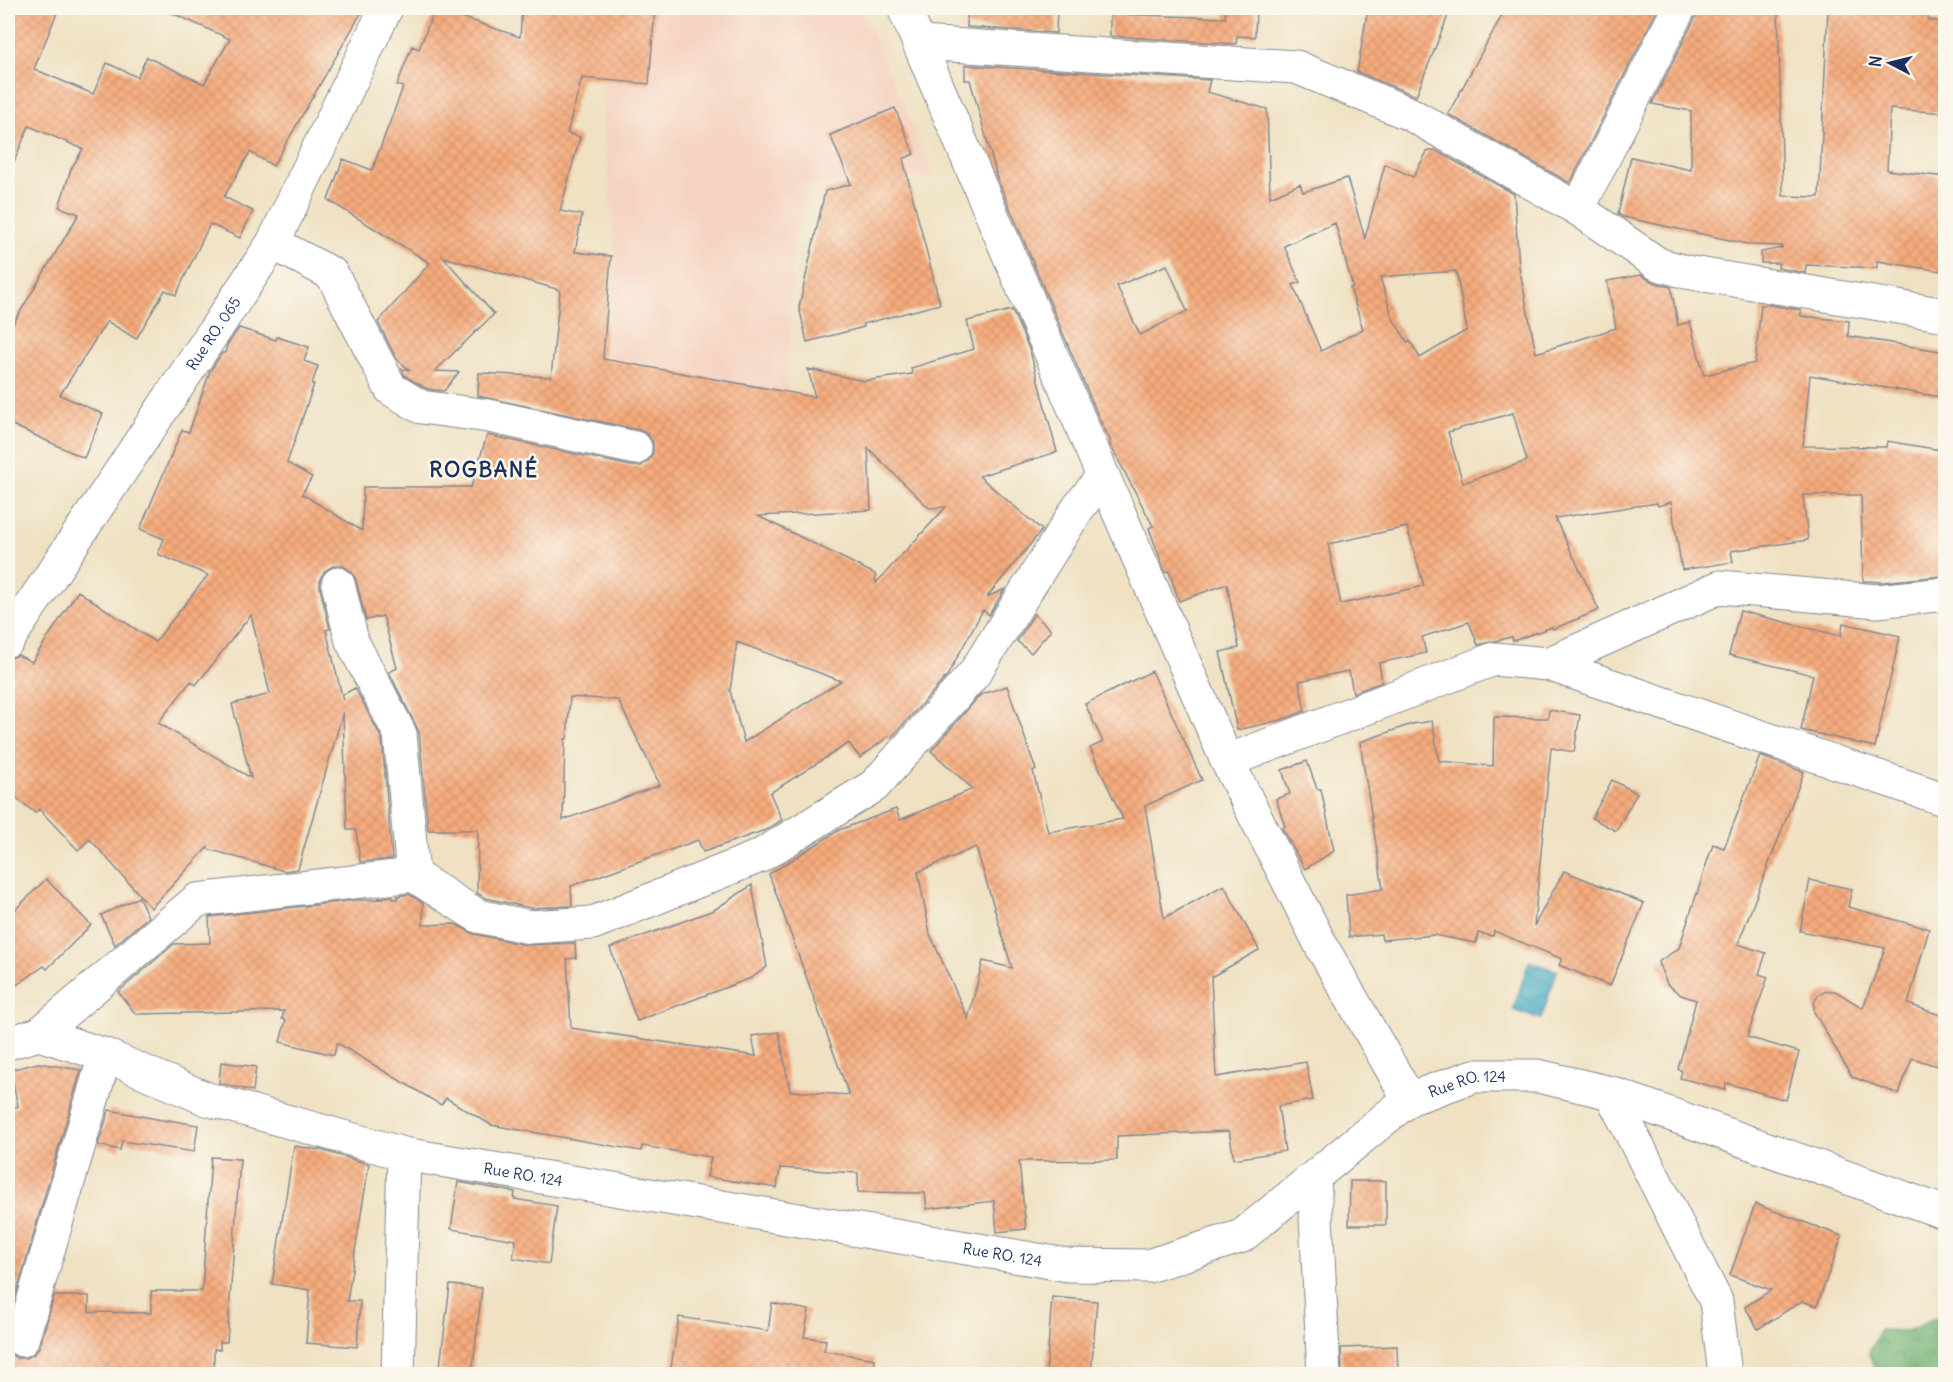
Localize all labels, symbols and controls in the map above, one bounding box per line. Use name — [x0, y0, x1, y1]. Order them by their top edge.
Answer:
north arrow — [1860, 33, 1920, 93]
text: N — [1865, 54, 1886, 68]
street label: Rue RO. 065 — [182, 293, 244, 374]
district label: ROGBANÉ — [429, 455, 539, 483]
street label: Rue RO. 124 — [1426, 1066, 1506, 1101]
street label: Rue RO. 124 — [482, 1158, 565, 1190]
street label: Rue RO. 124 — [962, 1238, 1044, 1270]

